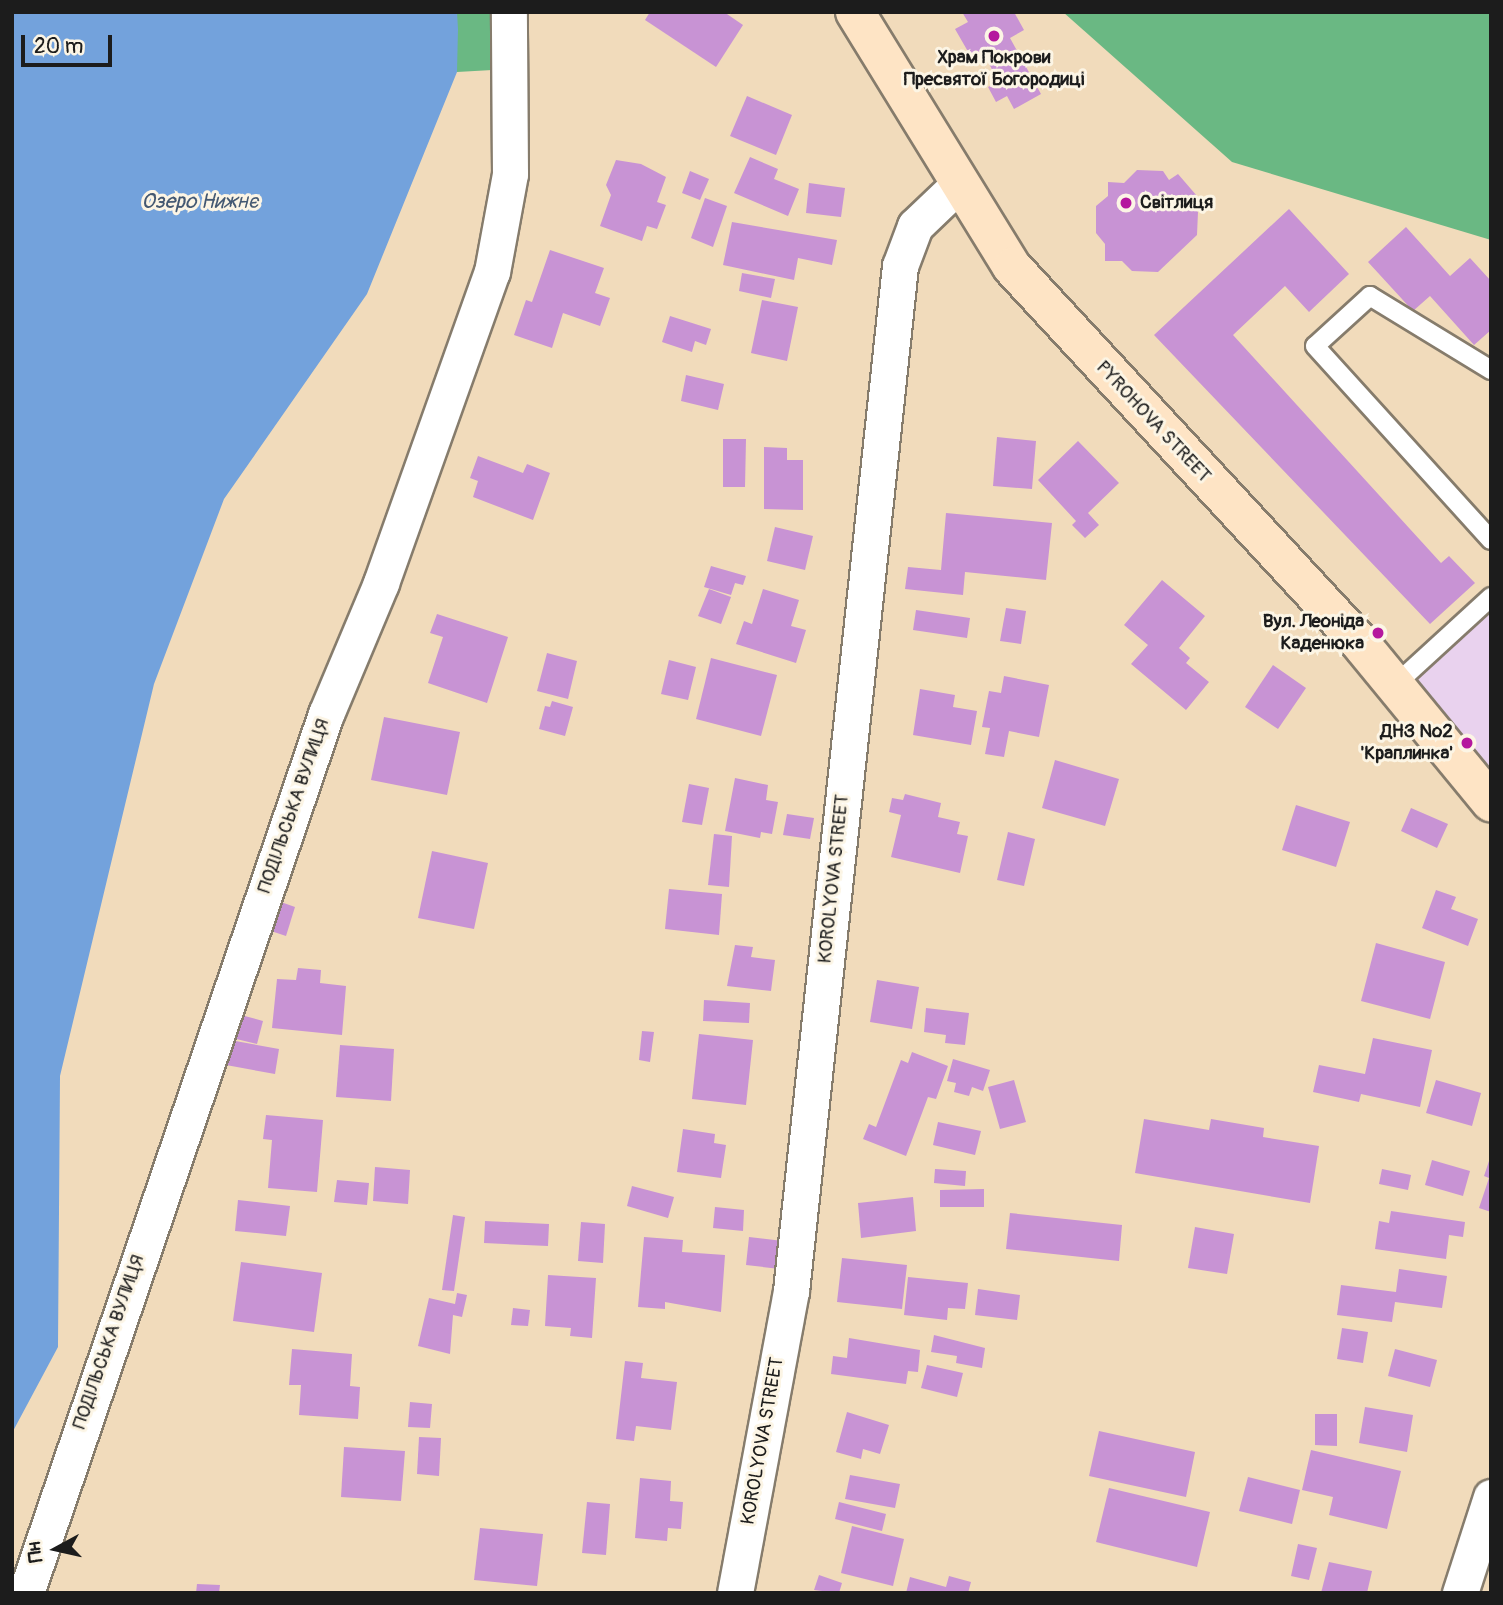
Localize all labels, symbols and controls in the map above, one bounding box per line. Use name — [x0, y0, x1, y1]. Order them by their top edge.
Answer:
scale bar — [24, 21, 116, 65]
marker: Храм Покрови Пресвятої Богородиці — [986, 28, 1002, 44]
text: 20 m — [34, 33, 83, 60]
place label: Храм Покрови Пресвятої Богородиці — [904, 47, 1084, 91]
water label: Озеро Нижнє — [141, 189, 259, 215]
place label: Світлиця — [1140, 192, 1213, 214]
marker: Світлиця — [1118, 195, 1134, 211]
street label: PYROHOVA STREET — [1091, 356, 1215, 488]
place label: Вул. Леоніда Каденюка — [1263, 611, 1364, 655]
marker: Вул. Леоніда Каденюка — [1370, 625, 1386, 641]
street label: ПОДІЛЬСЬКА ВУЛИЦЯ — [253, 716, 335, 896]
place label: ДНЗ №2 'Краплинка' — [1361, 721, 1453, 765]
marker: ДНЗ №2 'Краплинка' — [1459, 735, 1475, 751]
street label: KOROLYOVA STREET — [814, 793, 854, 965]
street label: ПОДІЛЬСЬКА ВУЛИЦЯ — [68, 1252, 150, 1432]
street label: KOROLYOVA STREET — [737, 1355, 789, 1527]
north arrow — [21, 1514, 91, 1584]
text: Пн — [22, 1540, 49, 1564]

